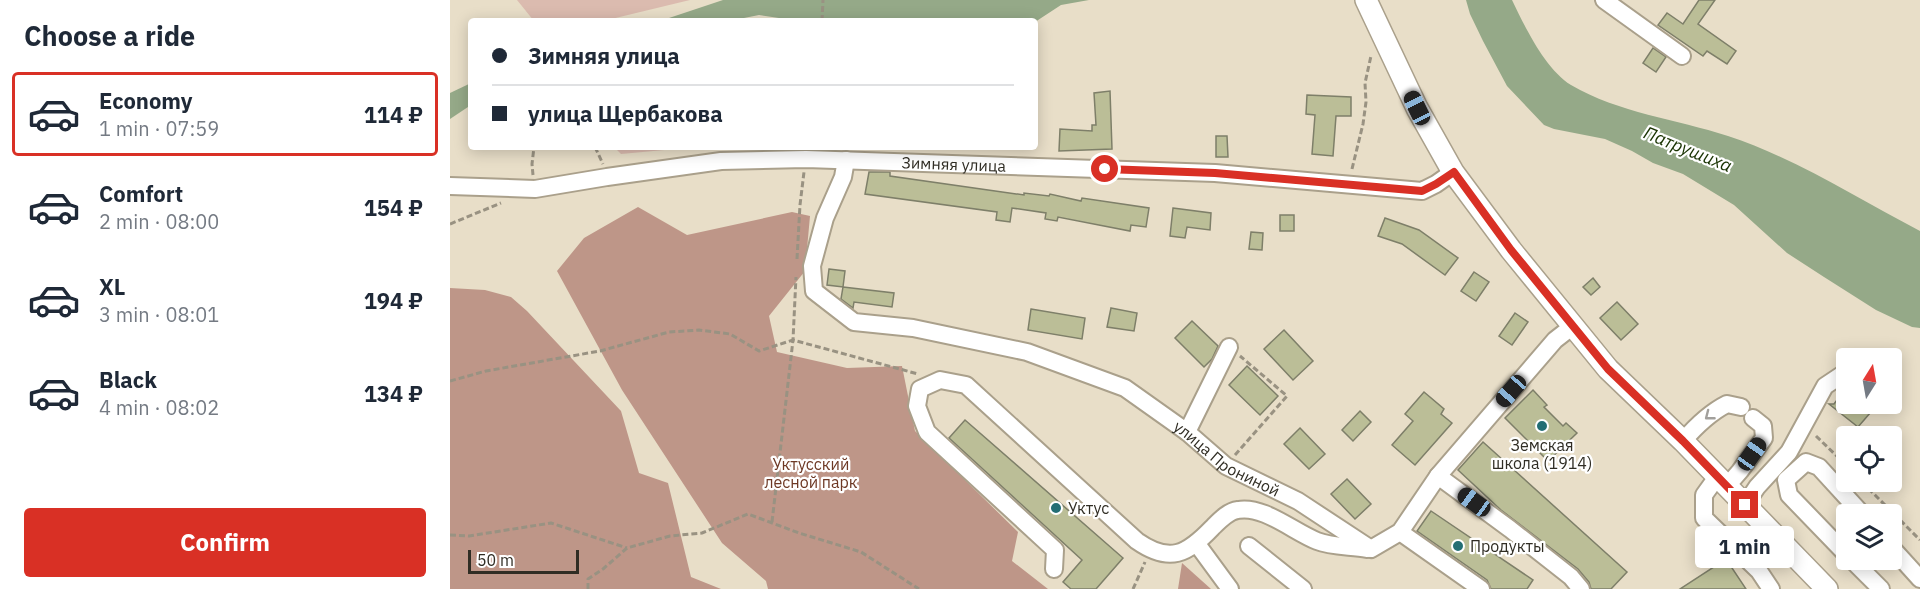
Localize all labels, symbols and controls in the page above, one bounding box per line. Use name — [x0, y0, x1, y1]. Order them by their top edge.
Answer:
text: Choose a ride — [24, 18, 195, 53]
text: Зимняя улица — [528, 41, 680, 70]
text: Economy — [99, 86, 193, 115]
icon: car — [27, 87, 81, 141]
car — [1401, 88, 1433, 128]
text: улица Щербакова — [528, 99, 723, 128]
text: 114 ₽ — [364, 100, 423, 129]
text: 1 min · 07:59 — [99, 115, 219, 142]
water label: Патрушиха — [1640, 121, 1736, 177]
street label: Зимняя улица — [901, 152, 1007, 176]
route start — [1091, 155, 1118, 182]
text: Comfort — [99, 179, 183, 208]
icon: car — [27, 180, 81, 234]
text: 154 ₽ — [364, 193, 423, 222]
text: 2 min · 08:00 — [99, 208, 219, 235]
text: XL — [99, 272, 125, 301]
icon: car — [27, 273, 81, 327]
text: 194 ₽ — [364, 286, 423, 315]
text: 3 min · 08:01 — [99, 301, 219, 328]
north arrow — [1836, 348, 1902, 414]
map controls — [1836, 348, 1902, 570]
text: Black — [99, 365, 157, 394]
icon: car — [27, 366, 81, 420]
car — [1492, 372, 1530, 410]
text: 134 ₽ — [364, 379, 423, 408]
text: 4 min · 08:02 — [99, 394, 219, 421]
one-way arrow — [1705, 408, 1716, 419]
street label: улица Прониной — [1170, 416, 1283, 501]
marker: Земская школа (1914) — [1535, 419, 1549, 433]
button: locate — [1836, 426, 1902, 492]
car — [1734, 434, 1770, 474]
place label: Земская школа (1914) — [1492, 435, 1592, 473]
park label: Уктусский лесной парк — [764, 454, 858, 492]
car — [1454, 484, 1494, 520]
route end — [1731, 491, 1758, 518]
place label: Уктус — [1068, 498, 1109, 518]
marker: Уктус — [1049, 501, 1063, 515]
button: layers — [1836, 504, 1902, 570]
button: Confirm — [24, 508, 426, 577]
callout: 1 min — [1696, 526, 1794, 568]
text: 1 min — [1718, 533, 1771, 560]
place label: Продукты — [1470, 536, 1545, 556]
marker: Продукты — [1451, 539, 1465, 553]
scale bar — [468, 547, 579, 574]
text: 50 m — [477, 550, 514, 570]

